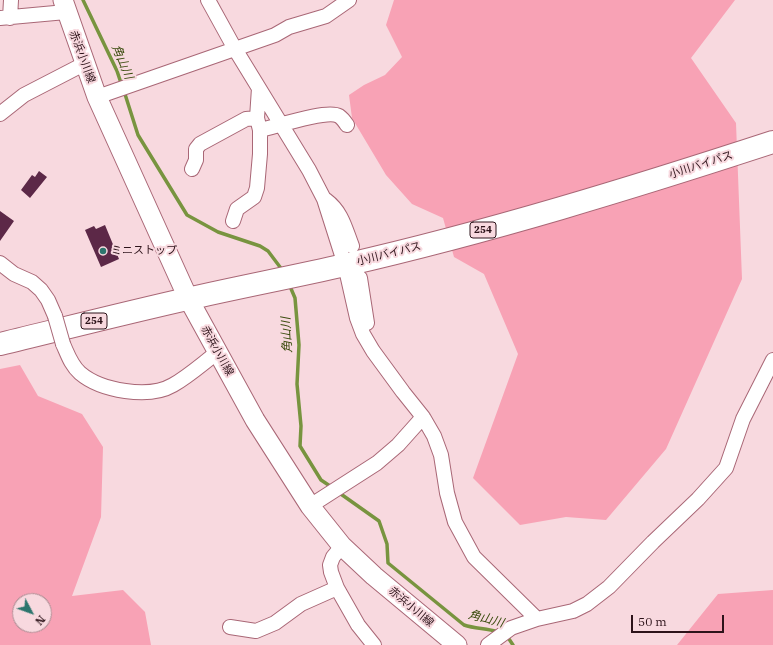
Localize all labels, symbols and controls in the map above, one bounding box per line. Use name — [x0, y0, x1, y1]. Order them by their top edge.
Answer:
street label: 赤浜小川線 — [66, 29, 98, 85]
water label: 角山川 — [108, 43, 136, 81]
street label: 小川バイパス — [668, 149, 734, 181]
road number: 254 — [470, 222, 496, 238]
street label: 小川バイパス — [355, 240, 423, 268]
place label: ミニストップ — [111, 244, 177, 258]
marker: ミニストップ — [98, 246, 108, 256]
road number: 254 — [81, 313, 107, 329]
water label: 角山川 — [279, 317, 295, 353]
street label: 赤浜小川線 — [198, 324, 236, 378]
street label: 赤浜小川線 — [386, 584, 436, 630]
north arrow — [12, 593, 52, 633]
water label: 角山川 — [467, 607, 505, 631]
scale bar — [633, 607, 726, 633]
text: N — [32, 612, 48, 628]
text: 50 m — [638, 614, 667, 629]

